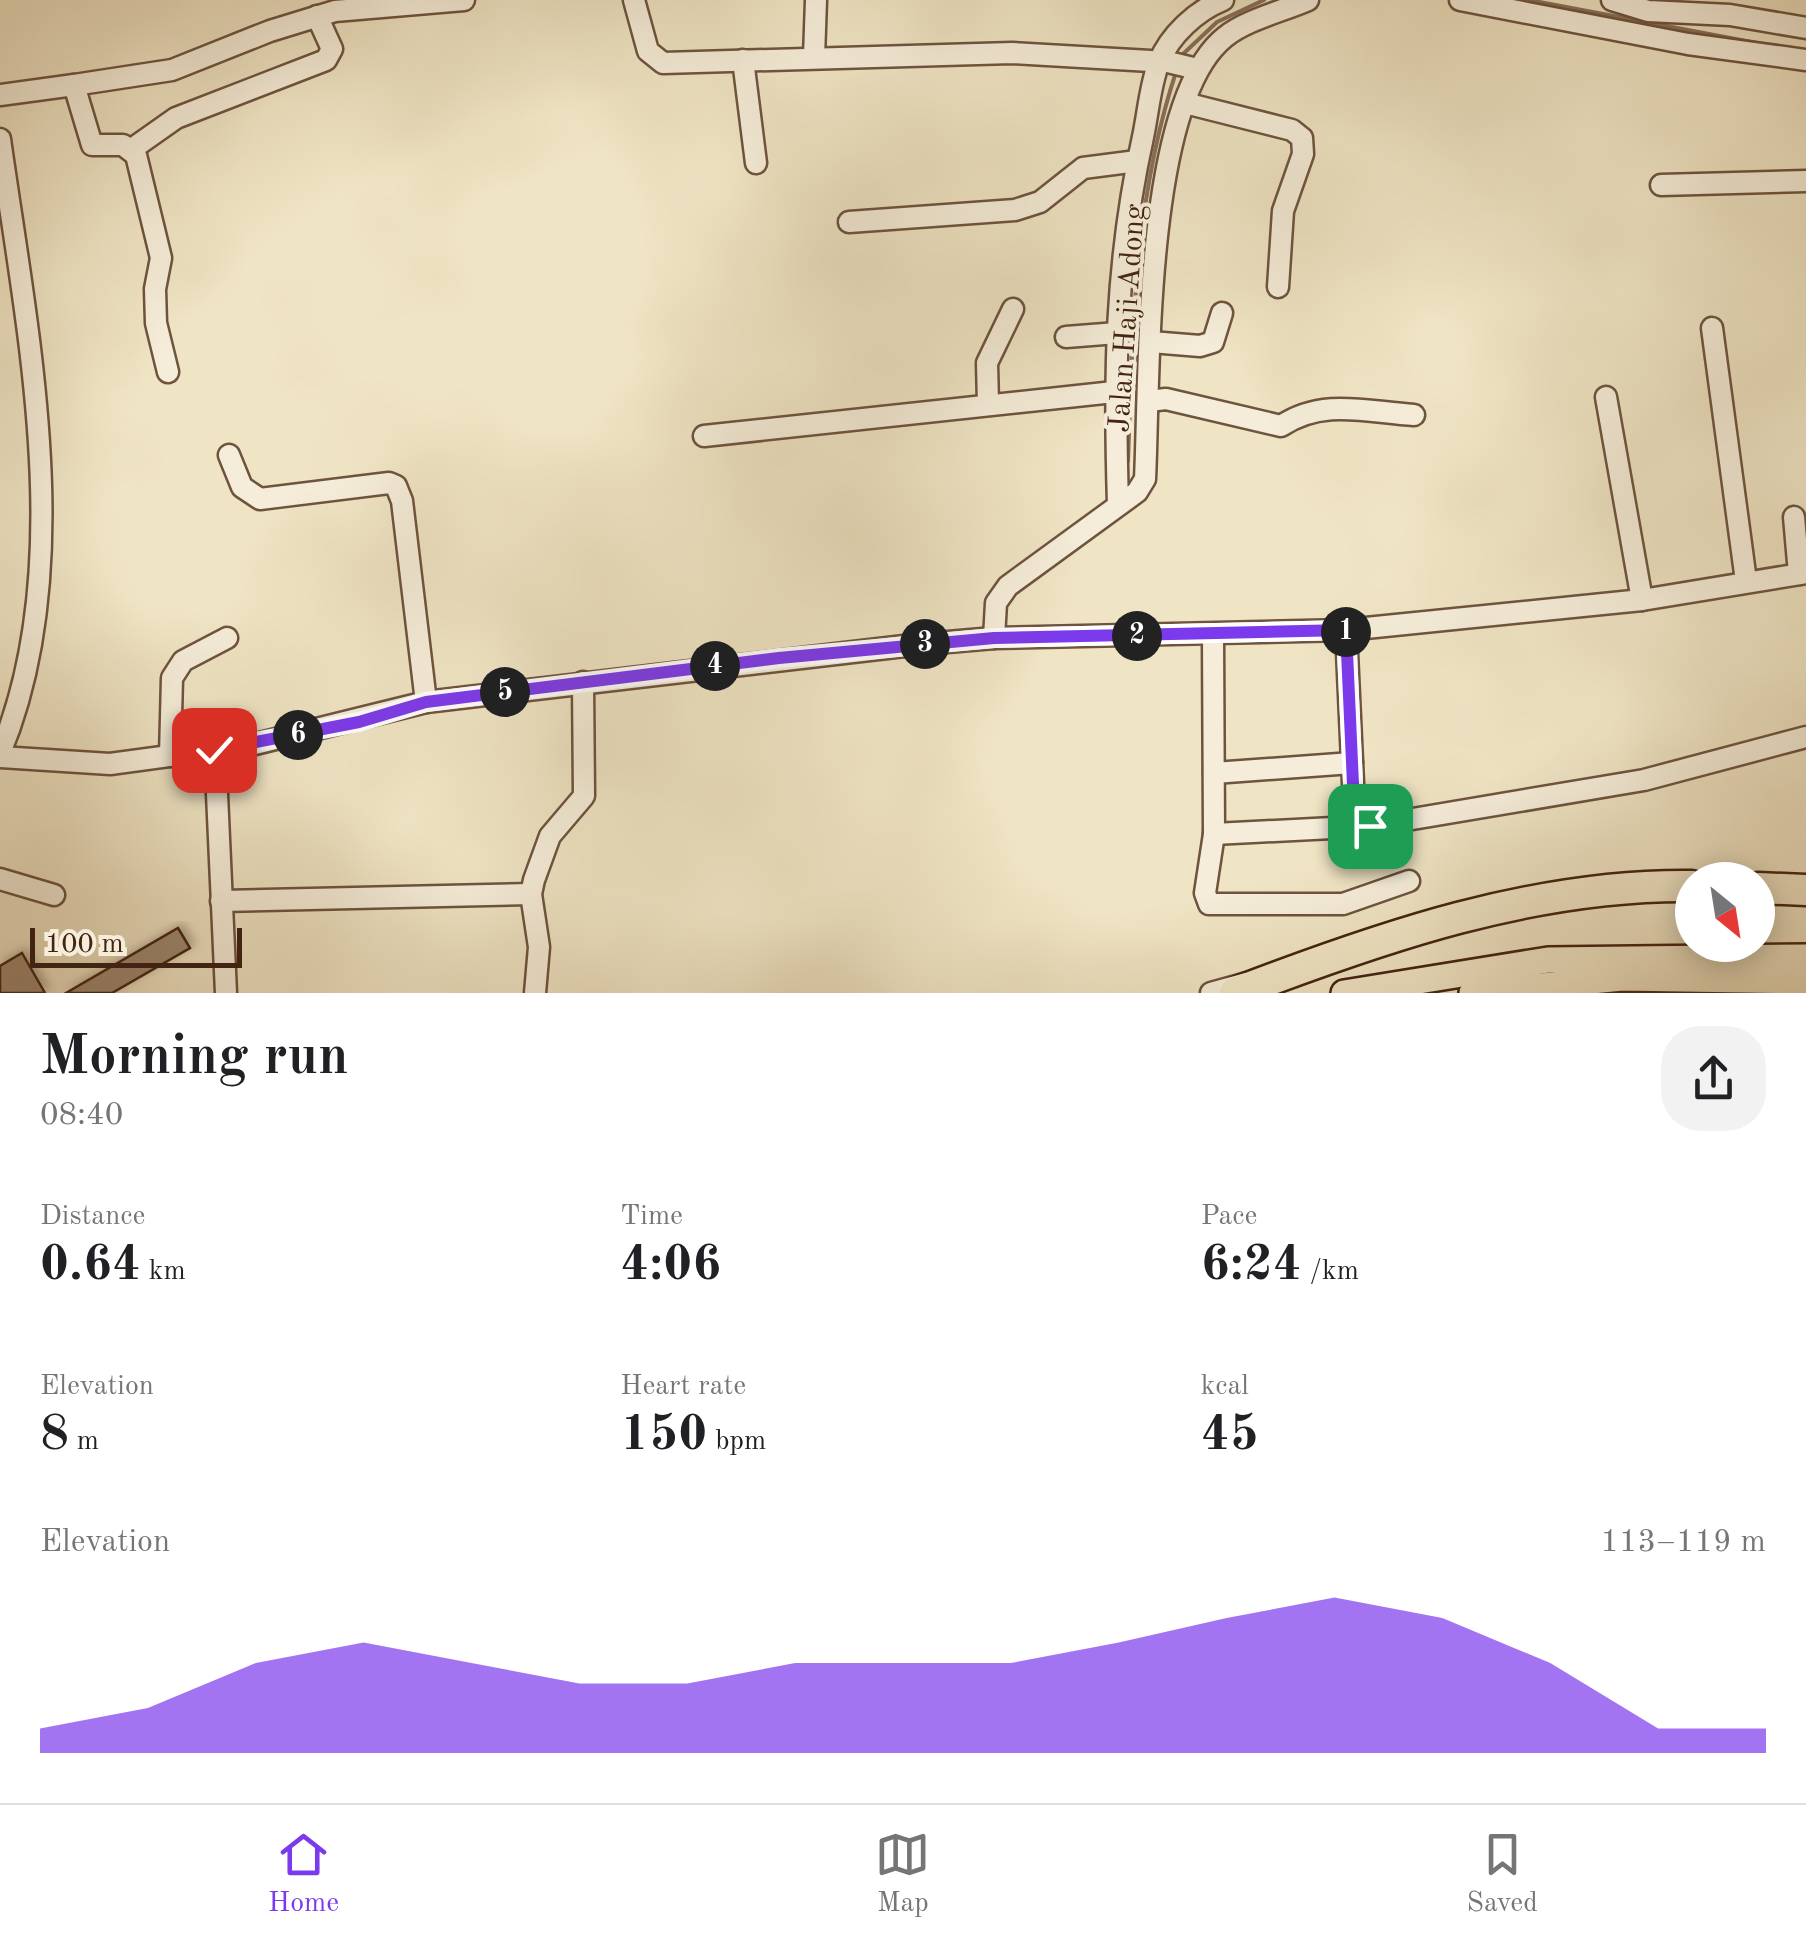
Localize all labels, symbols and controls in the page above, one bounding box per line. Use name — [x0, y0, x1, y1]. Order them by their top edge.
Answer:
street label: Jalan Haji Adong — [1105, 203, 1151, 433]
pin: 1 — [1321, 607, 1371, 657]
pin: 2 — [1112, 611, 1162, 661]
text: 1 — [1338, 618, 1354, 646]
pin: 3 — [900, 619, 950, 669]
text: 2 — [1129, 622, 1145, 650]
text: 3 — [917, 630, 933, 658]
pin: 4 — [690, 641, 740, 691]
text: 4 — [707, 652, 723, 680]
pin: 5 — [480, 667, 530, 717]
text: 5 — [497, 678, 513, 706]
pin — [172, 708, 257, 793]
pin: 6 — [273, 710, 323, 760]
text: 6 — [290, 721, 306, 749]
icon: check — [187, 723, 242, 778]
pin — [1328, 784, 1413, 869]
icon: arrive — [1343, 799, 1398, 854]
north arrow — [1675, 862, 1775, 962]
map controls — [1675, 862, 1775, 962]
scale bar — [30, 923, 242, 968]
text: 100 m — [45, 931, 124, 959]
button: share — [1661, 1026, 1766, 1131]
text: Morning run — [40, 1031, 349, 1086]
text: 08:40 — [40, 1100, 123, 1132]
text: Distance — [40, 1203, 145, 1231]
text: Time — [620, 1203, 683, 1231]
text: Pace — [1201, 1203, 1257, 1231]
text: 0.64 — [40, 1241, 141, 1291]
text: 4:06 — [620, 1241, 721, 1291]
text: 6:24 — [1201, 1241, 1302, 1291]
text: km — [141, 1258, 186, 1286]
text: /km — [1302, 1258, 1359, 1286]
text: Elevation — [40, 1373, 154, 1401]
text: Heart rate — [620, 1373, 746, 1401]
text: kcal — [1201, 1373, 1249, 1401]
text: 8 — [40, 1411, 69, 1461]
text: 150 — [620, 1411, 707, 1461]
text: 45 — [1201, 1411, 1259, 1461]
text: m — [69, 1428, 99, 1456]
text: bpm — [707, 1428, 766, 1456]
text: Elevation — [40, 1527, 170, 1559]
text: 113–119 m — [1600, 1527, 1766, 1559]
tab: Home — [268, 1827, 339, 1922]
tab: Map — [875, 1827, 930, 1922]
tab: Saved — [1467, 1827, 1538, 1922]

